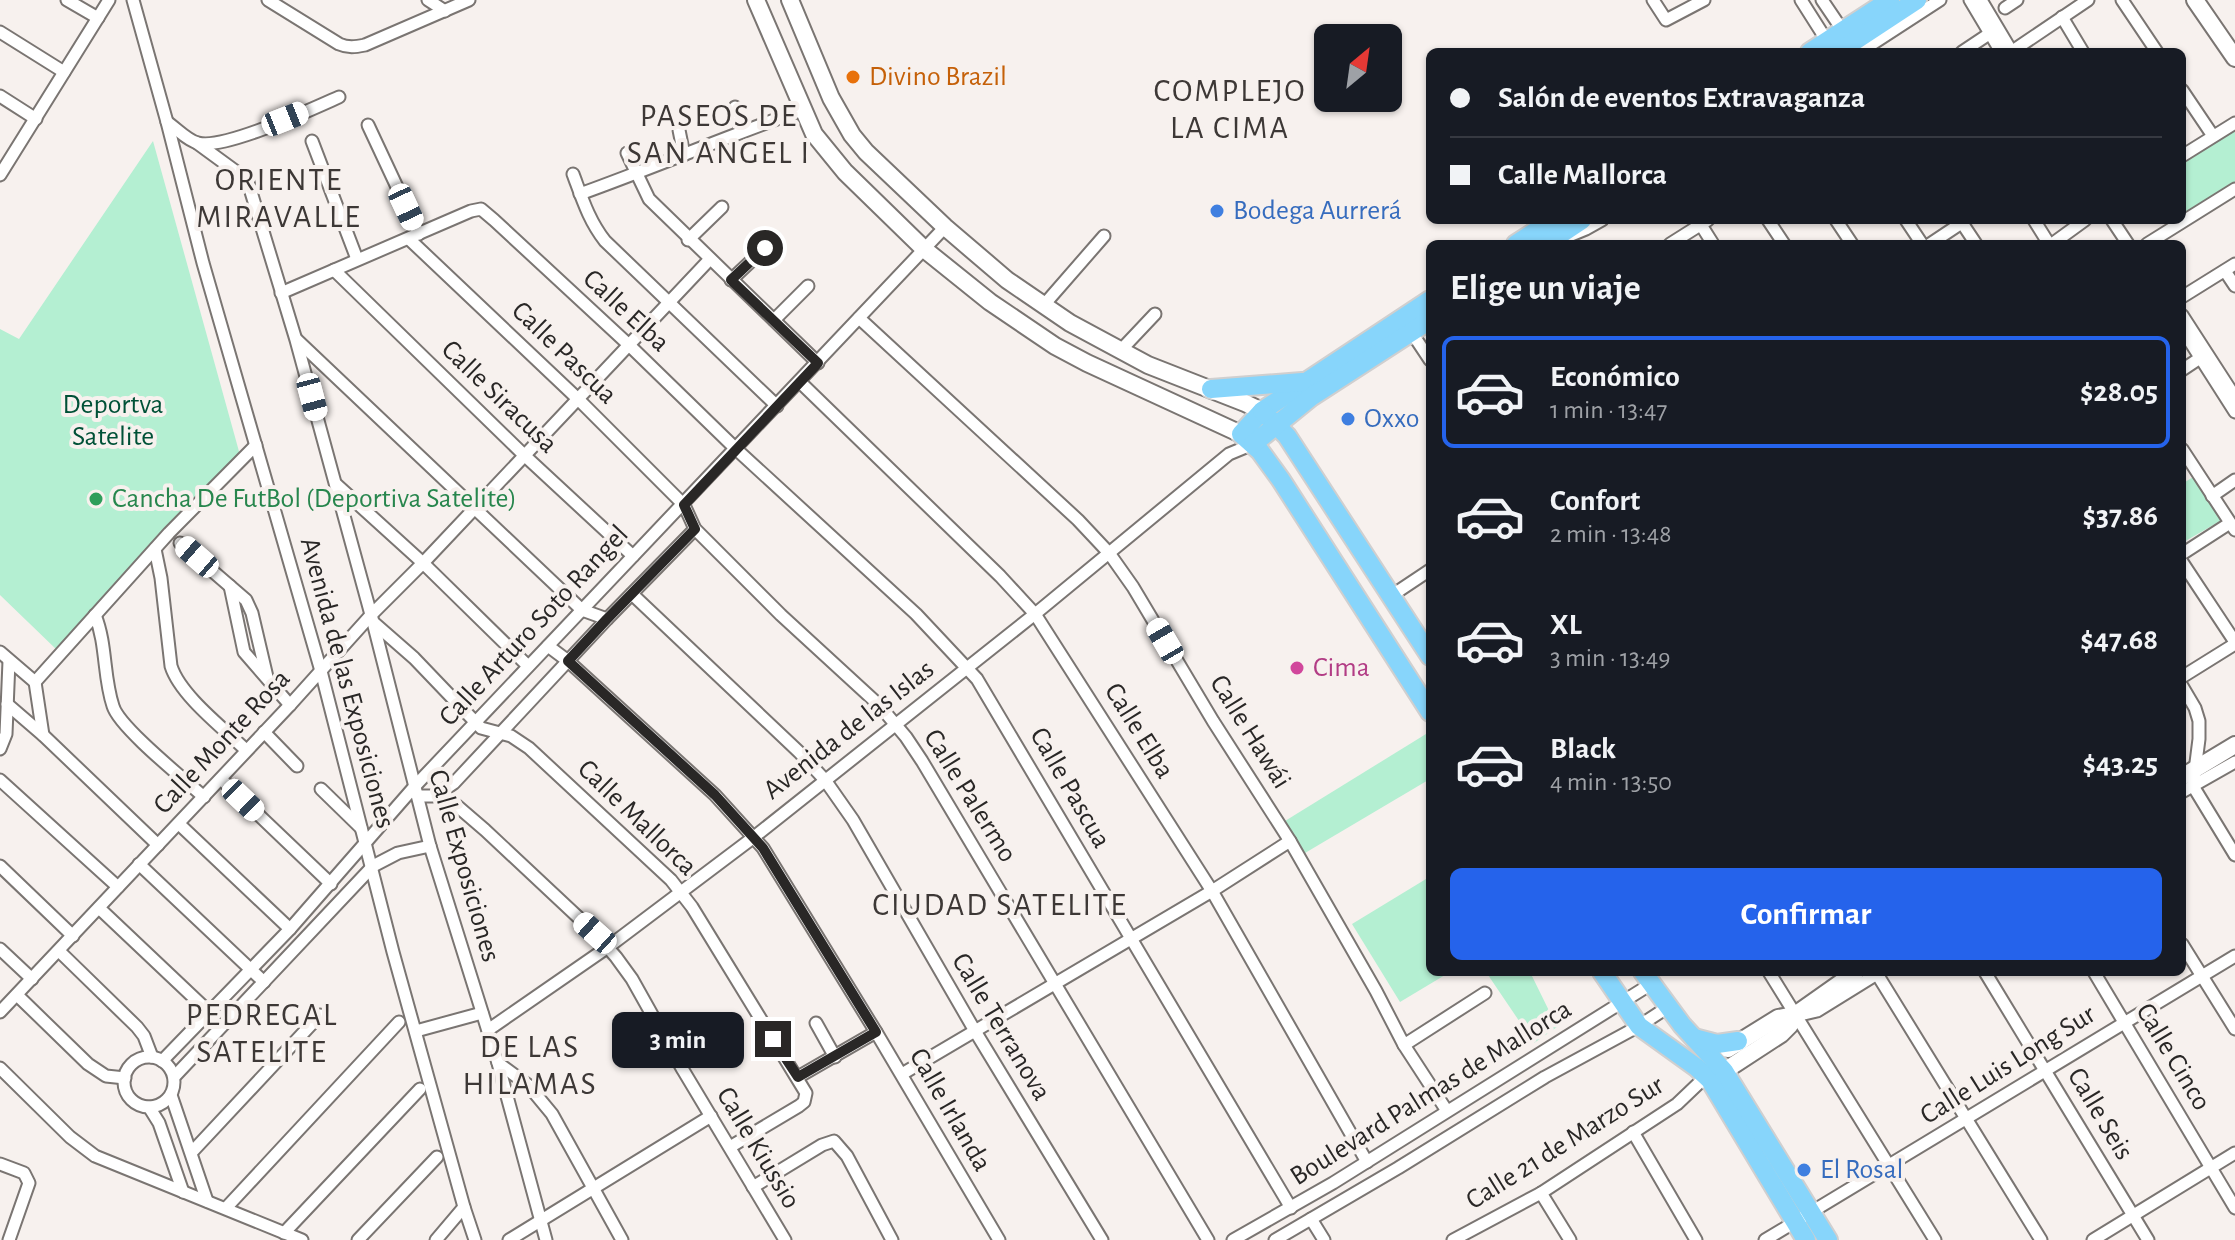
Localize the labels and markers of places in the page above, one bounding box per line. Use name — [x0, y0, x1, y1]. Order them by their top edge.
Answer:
place label: Divino Brazil — [869, 63, 1007, 91]
marker: Divino Brazil — [844, 68, 862, 86]
place label: Bodega Aurrerá — [1233, 197, 1402, 225]
marker: Bodega Aurrerá — [1208, 202, 1226, 220]
place label: Oxxo — [1364, 405, 1419, 433]
marker: Oxxo — [1339, 410, 1357, 428]
place label: Cancha De FutBol (Deportiva Satelite) — [112, 485, 517, 513]
marker: Cancha De FutBol (Deportiva Satelite) — [87, 490, 105, 508]
place label: Cima — [1313, 654, 1370, 682]
marker: Cima — [1288, 659, 1306, 677]
place label: El Rosal — [1820, 1156, 1904, 1184]
marker: El Rosal — [1795, 1161, 1813, 1179]

